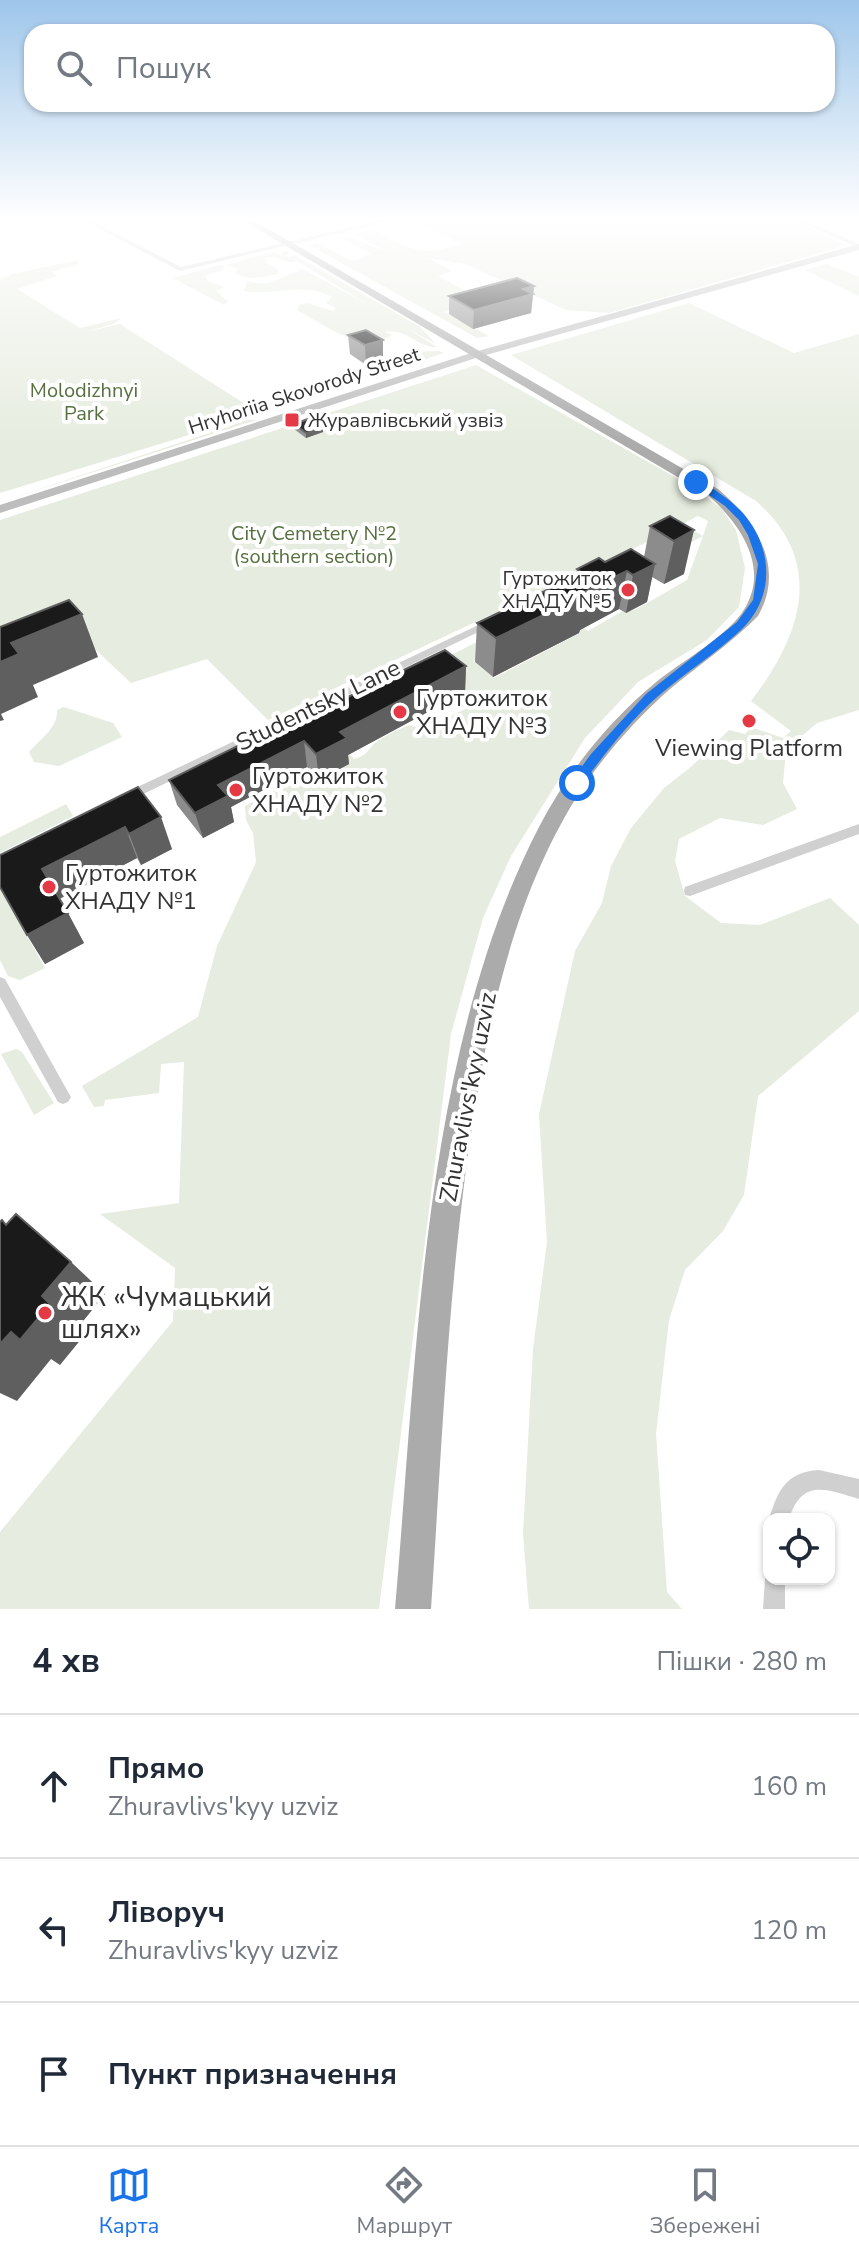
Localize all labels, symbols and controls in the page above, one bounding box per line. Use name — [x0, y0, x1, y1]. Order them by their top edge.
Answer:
search box — [24, 24, 835, 112]
icon: search — [52, 46, 96, 90]
text: Пошук — [116, 48, 211, 89]
street label: Hryhoriia Skovorody Street — [185, 340, 424, 441]
park label: Molodizhnyi Park — [30, 377, 138, 427]
place label: Журавлівський узвіз — [308, 407, 504, 434]
marker: Журавлівський узвіз — [283, 411, 301, 429]
route end — [678, 464, 714, 500]
park label: City Cemetery №2 (southern section) — [231, 520, 397, 570]
place label: Гуртожиток ХНАДУ №5 — [502, 565, 612, 615]
marker: Гуртожиток ХНАДУ №5 — [619, 581, 637, 599]
street label: Studentsky Lane — [230, 651, 406, 759]
place label: Гуртожиток ХНАДУ №3 — [416, 682, 548, 742]
marker: Гуртожиток ХНАДУ №3 — [391, 703, 409, 721]
marker: Viewing Platform — [740, 712, 758, 730]
place label: Viewing Platform — [654, 732, 843, 764]
place label: Гуртожиток ХНАДУ №2 — [252, 760, 384, 820]
route start — [559, 765, 595, 801]
marker: Гуртожиток ХНАДУ №2 — [227, 781, 245, 799]
place label: Гуртожиток ХНАДУ №1 — [65, 857, 197, 917]
marker: Гуртожиток ХНАДУ №1 — [40, 878, 58, 896]
street label: Zhuravlivs'kyy uzviz — [432, 990, 504, 1204]
place label: ЖК «Чумацький шлях» — [61, 1278, 272, 1348]
marker: ЖК «Чумацький шлях» — [36, 1304, 54, 1322]
map controls — [763, 1513, 835, 1585]
button: locate — [763, 1513, 835, 1585]
text: 4 хв — [32, 1638, 100, 1684]
text: Пішки · 280 m — [656, 1644, 827, 1679]
text: Прямо — [108, 1748, 205, 1789]
icon: ahead — [32, 1764, 76, 1808]
text: 160 m — [751, 1769, 827, 1804]
text: Zhuravlivs'kyy uzviz — [108, 1789, 338, 1824]
text: Ліворуч — [108, 1892, 225, 1933]
icon: left — [32, 1908, 76, 1952]
text: 120 m — [751, 1913, 827, 1948]
text: Zhuravlivs'kyy uzviz — [108, 1933, 338, 1968]
icon: arrive — [32, 2052, 76, 2096]
text: Пункт призначення — [108, 2054, 397, 2095]
tab: Карта — [99, 2163, 159, 2241]
tab: Маршрут — [357, 2163, 452, 2241]
tab: Збережені — [649, 2163, 760, 2241]

